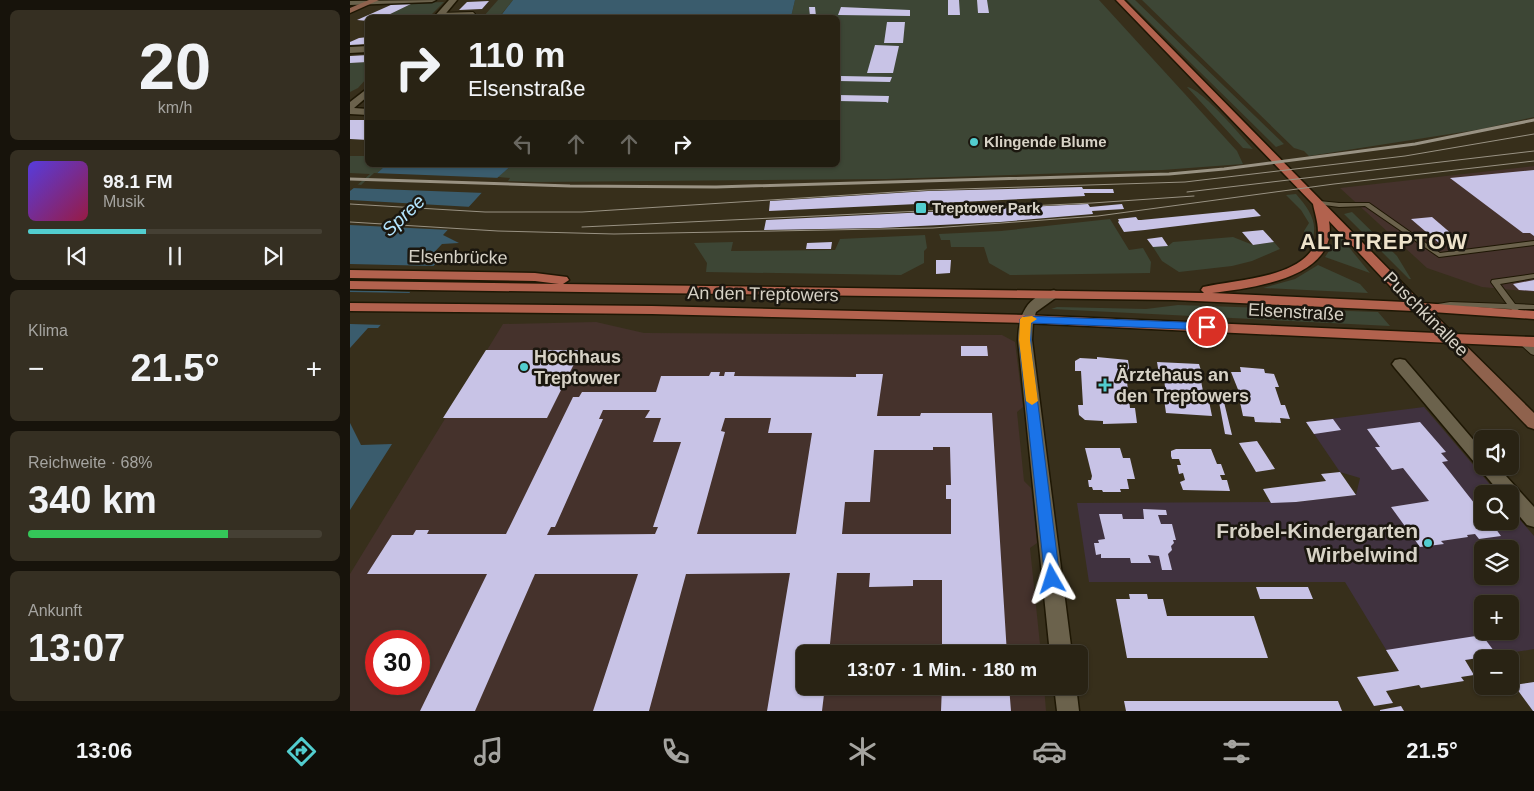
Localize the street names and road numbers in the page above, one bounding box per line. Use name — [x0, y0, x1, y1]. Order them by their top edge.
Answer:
street label: Elsenbrücke — [408, 246, 508, 268]
street label: Puschkinallee — [1380, 268, 1472, 360]
street label: An den Treptowers — [687, 283, 839, 305]
street label: Elsenstraße — [1248, 300, 1344, 324]

